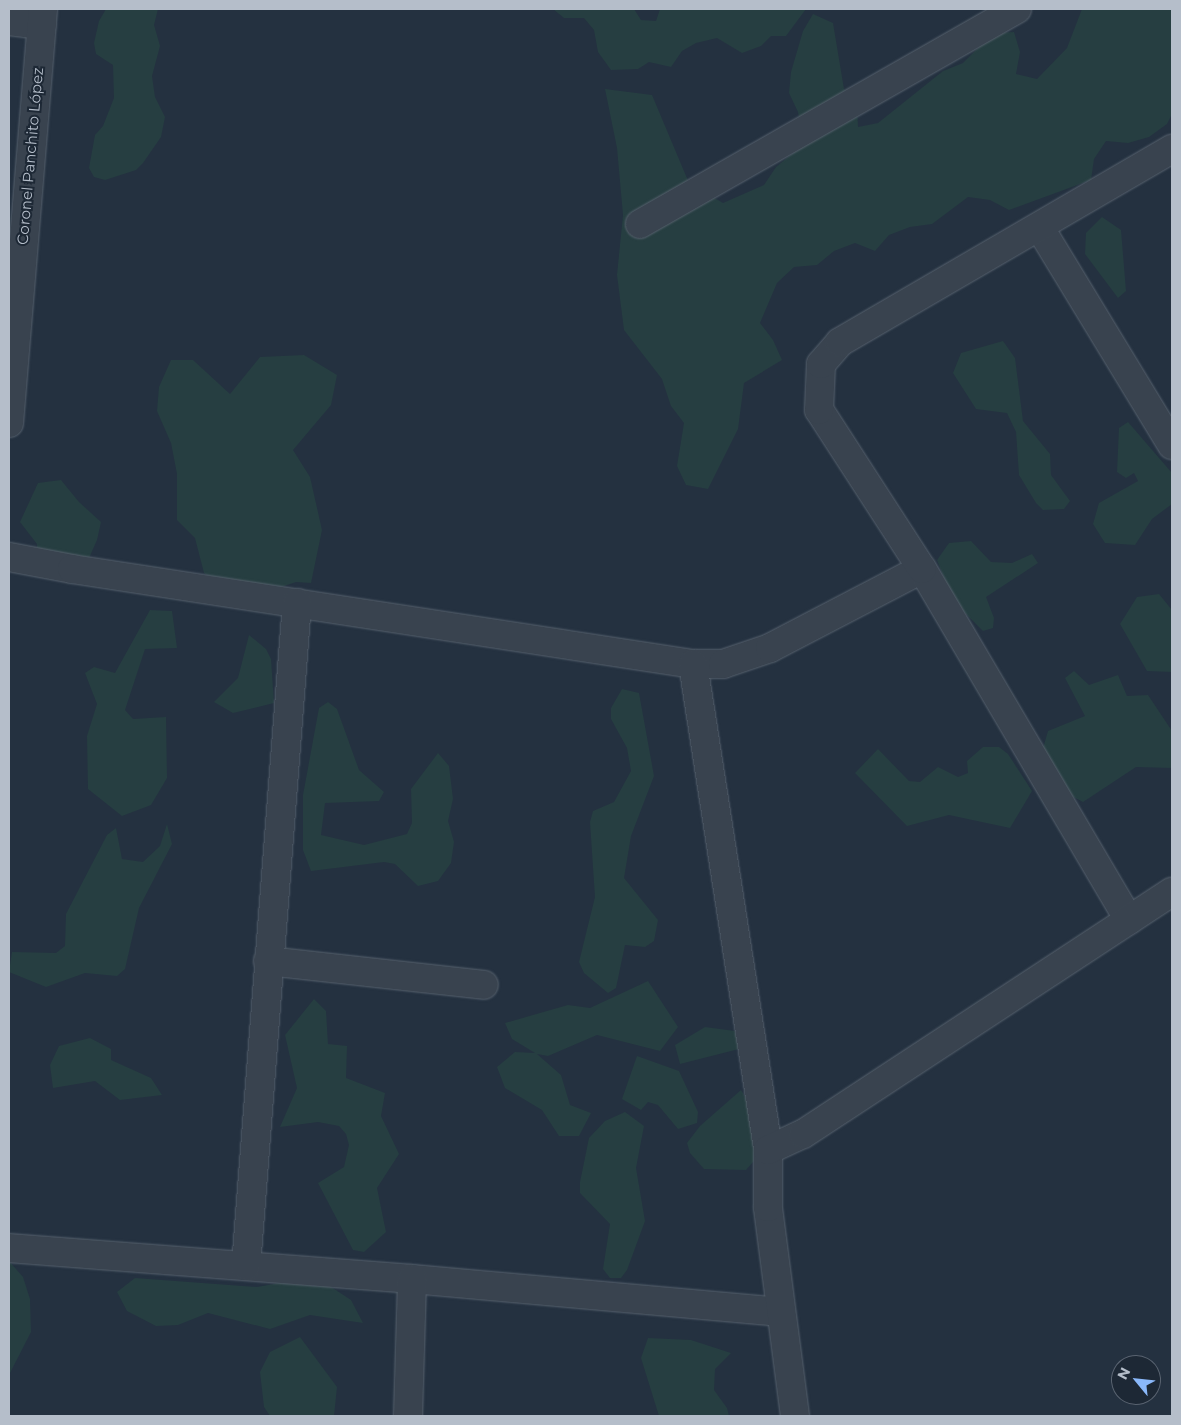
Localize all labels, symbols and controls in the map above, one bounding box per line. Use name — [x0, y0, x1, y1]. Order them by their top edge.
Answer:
street label: Coronel Panchito López — [13, 67, 47, 245]
north arrow — [1111, 1355, 1161, 1405]
text: N — [1113, 1364, 1134, 1383]

